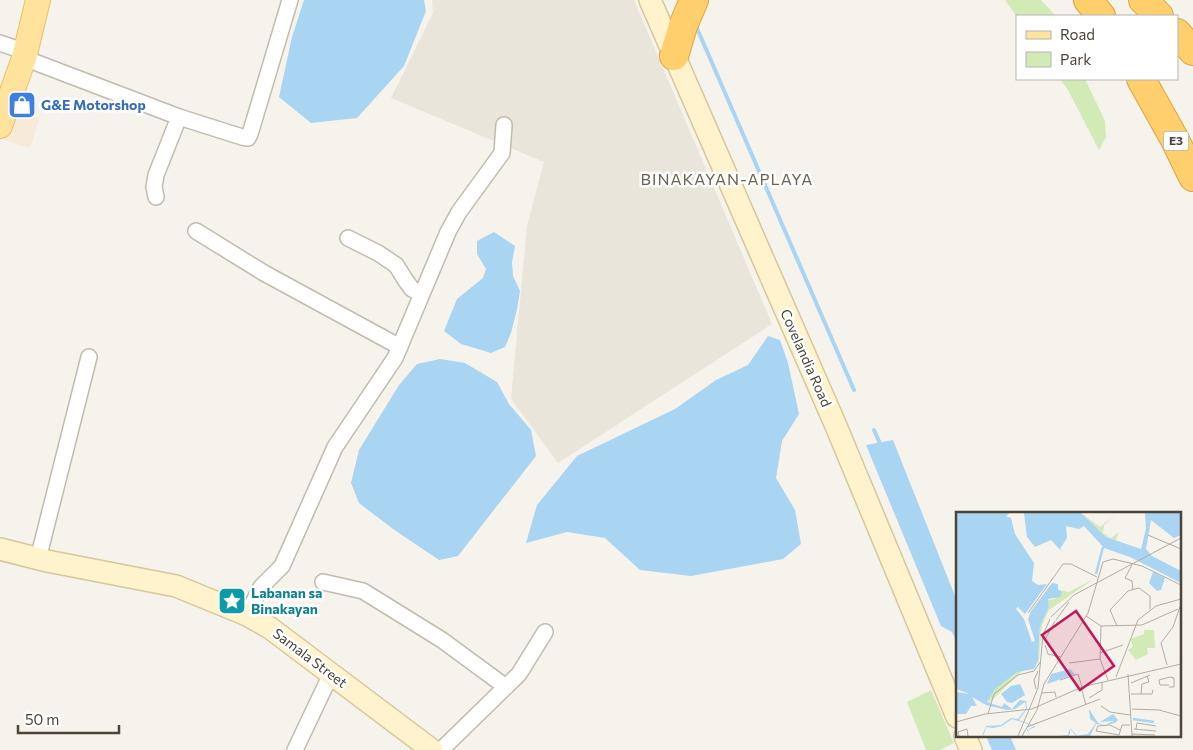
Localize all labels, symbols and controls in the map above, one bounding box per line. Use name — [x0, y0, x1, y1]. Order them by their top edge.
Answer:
legend — [1016, 15, 1178, 80]
text: Road — [1060, 25, 1095, 43]
text: Park — [1060, 50, 1091, 68]
shop icon: G&E Motorshop — [7, 90, 37, 120]
place label: G&E Motorshop — [41, 96, 146, 113]
road number: E3 — [1164, 132, 1188, 150]
district label: BINAKAYAN-APLAYA — [641, 169, 813, 188]
street label: Covelandia Road — [777, 306, 836, 409]
inset map — [956, 512, 1180, 738]
place label: Labanan sa Binakayan — [251, 584, 322, 617]
place icon: Labanan sa Binakayan — [217, 586, 247, 616]
street label: Samala Street — [270, 624, 351, 691]
scale bar — [18, 702, 119, 734]
text: 50 m — [25, 710, 59, 728]

